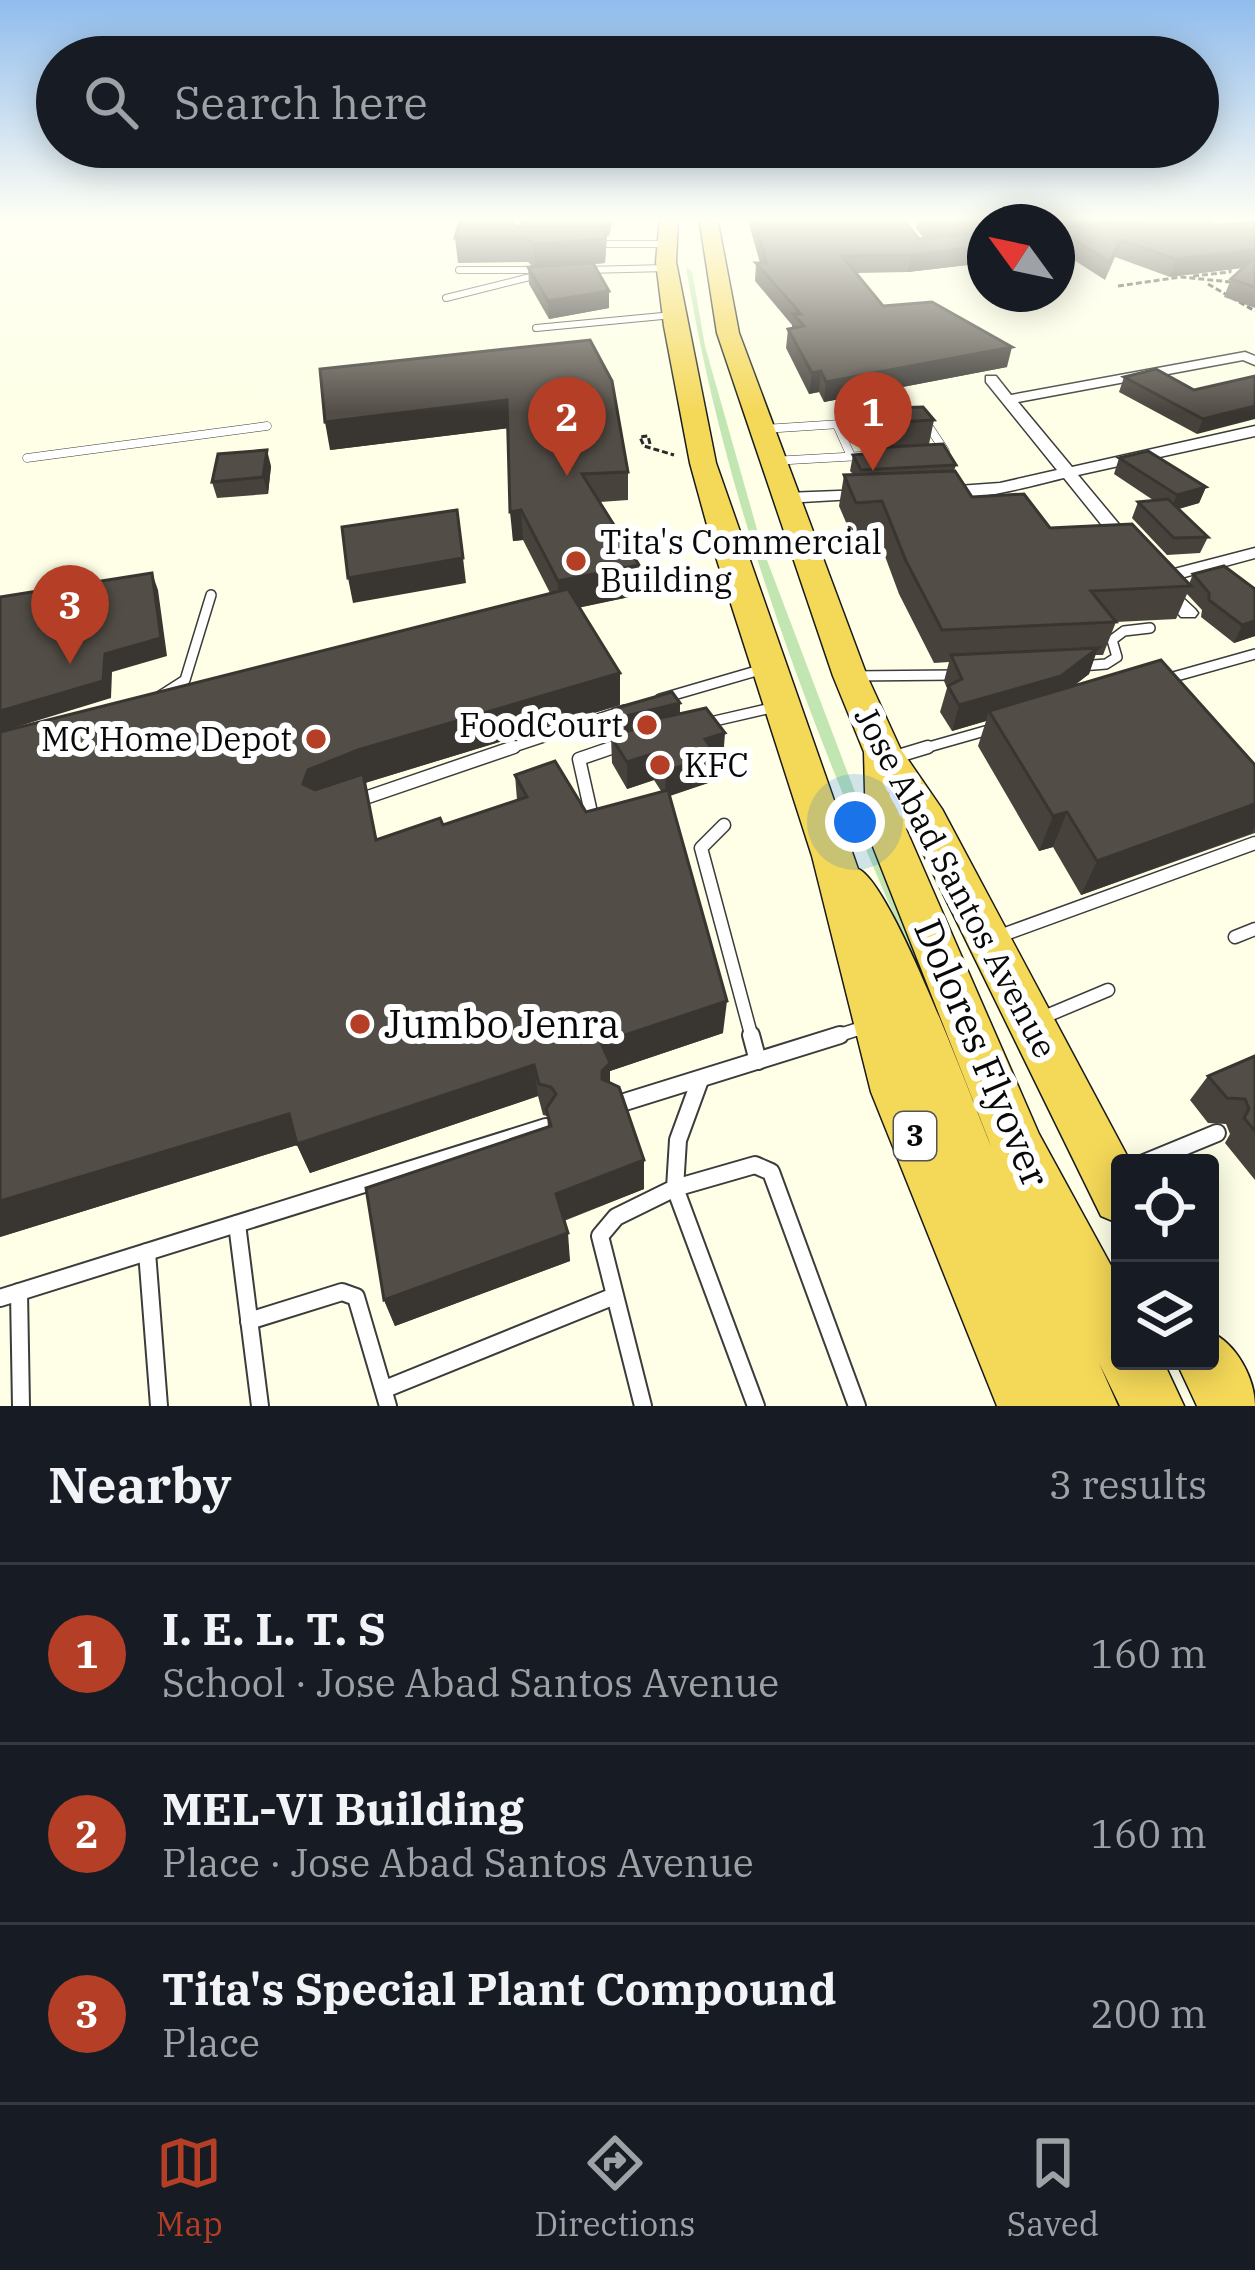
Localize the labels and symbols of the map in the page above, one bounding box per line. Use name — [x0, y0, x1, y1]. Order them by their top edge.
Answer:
north arrow — [967, 204, 1075, 312]
pin: 1 — [834, 372, 912, 471]
pin: 2 — [528, 377, 606, 476]
place label: Tita's Commercial Building — [600, 520, 882, 601]
marker: Tita's Commercial Building — [563, 548, 589, 574]
pin: 3 — [31, 565, 109, 664]
street label: Jose Abad Santos Avenue — [845, 699, 1067, 1065]
place label: FoodCourt — [459, 703, 623, 746]
marker: FoodCourt — [634, 712, 660, 738]
place label: MC Home Depot — [41, 717, 292, 760]
marker: MC Home Depot — [303, 726, 329, 752]
place label: KFC — [684, 743, 749, 786]
marker: KFC — [647, 752, 673, 778]
your location — [825, 792, 885, 852]
street label: Dolores Flyover — [903, 911, 1062, 1195]
place label: Jumbo Jenra — [384, 998, 620, 1049]
marker: Jumbo Jenra — [347, 1011, 373, 1037]
road number: 3 — [894, 1112, 936, 1160]

